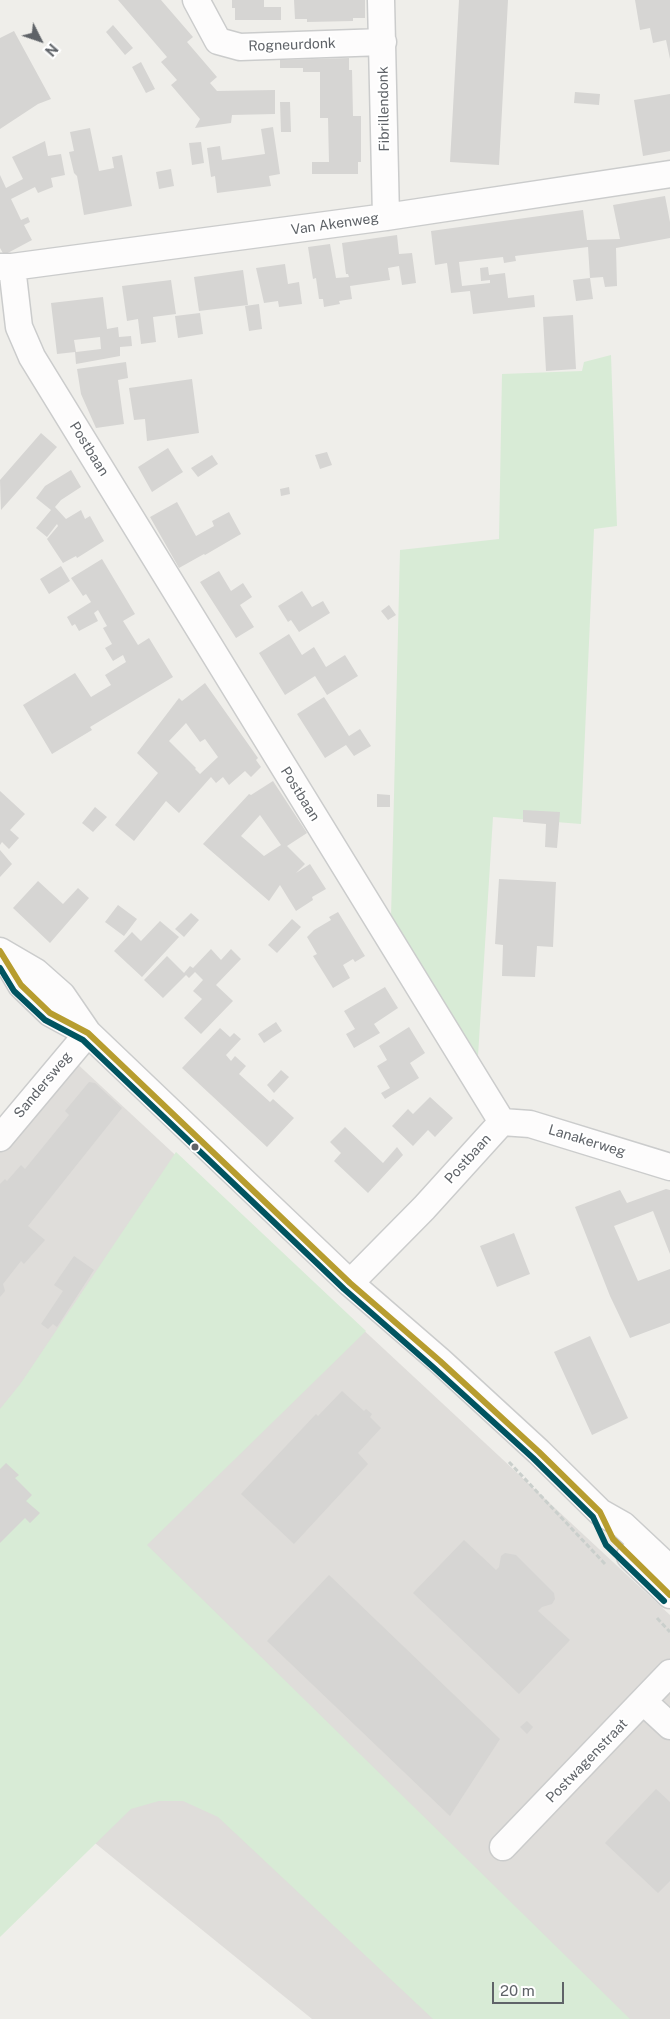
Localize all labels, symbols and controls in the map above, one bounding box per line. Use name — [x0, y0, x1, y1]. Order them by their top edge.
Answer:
north arrow — [15, 15, 65, 65]
street label: Rogneurdonk — [248, 35, 336, 55]
text: N — [42, 40, 61, 59]
street label: Fibrillendonk — [375, 66, 393, 152]
street label: Van Akenweg — [290, 210, 380, 238]
street label: Postbaan — [66, 419, 112, 479]
street label: Postbaan — [277, 764, 323, 824]
street label: Sandersweg — [10, 1048, 76, 1122]
street label: Lanakerweg — [546, 1121, 628, 1161]
street label: Postbaan — [441, 1131, 495, 1187]
unlabelled marker — [190, 1142, 200, 1152]
street label: Postwagenstraat — [543, 1716, 631, 1806]
scale bar — [495, 1972, 568, 2004]
text: 20 m — [500, 1982, 535, 1999]

